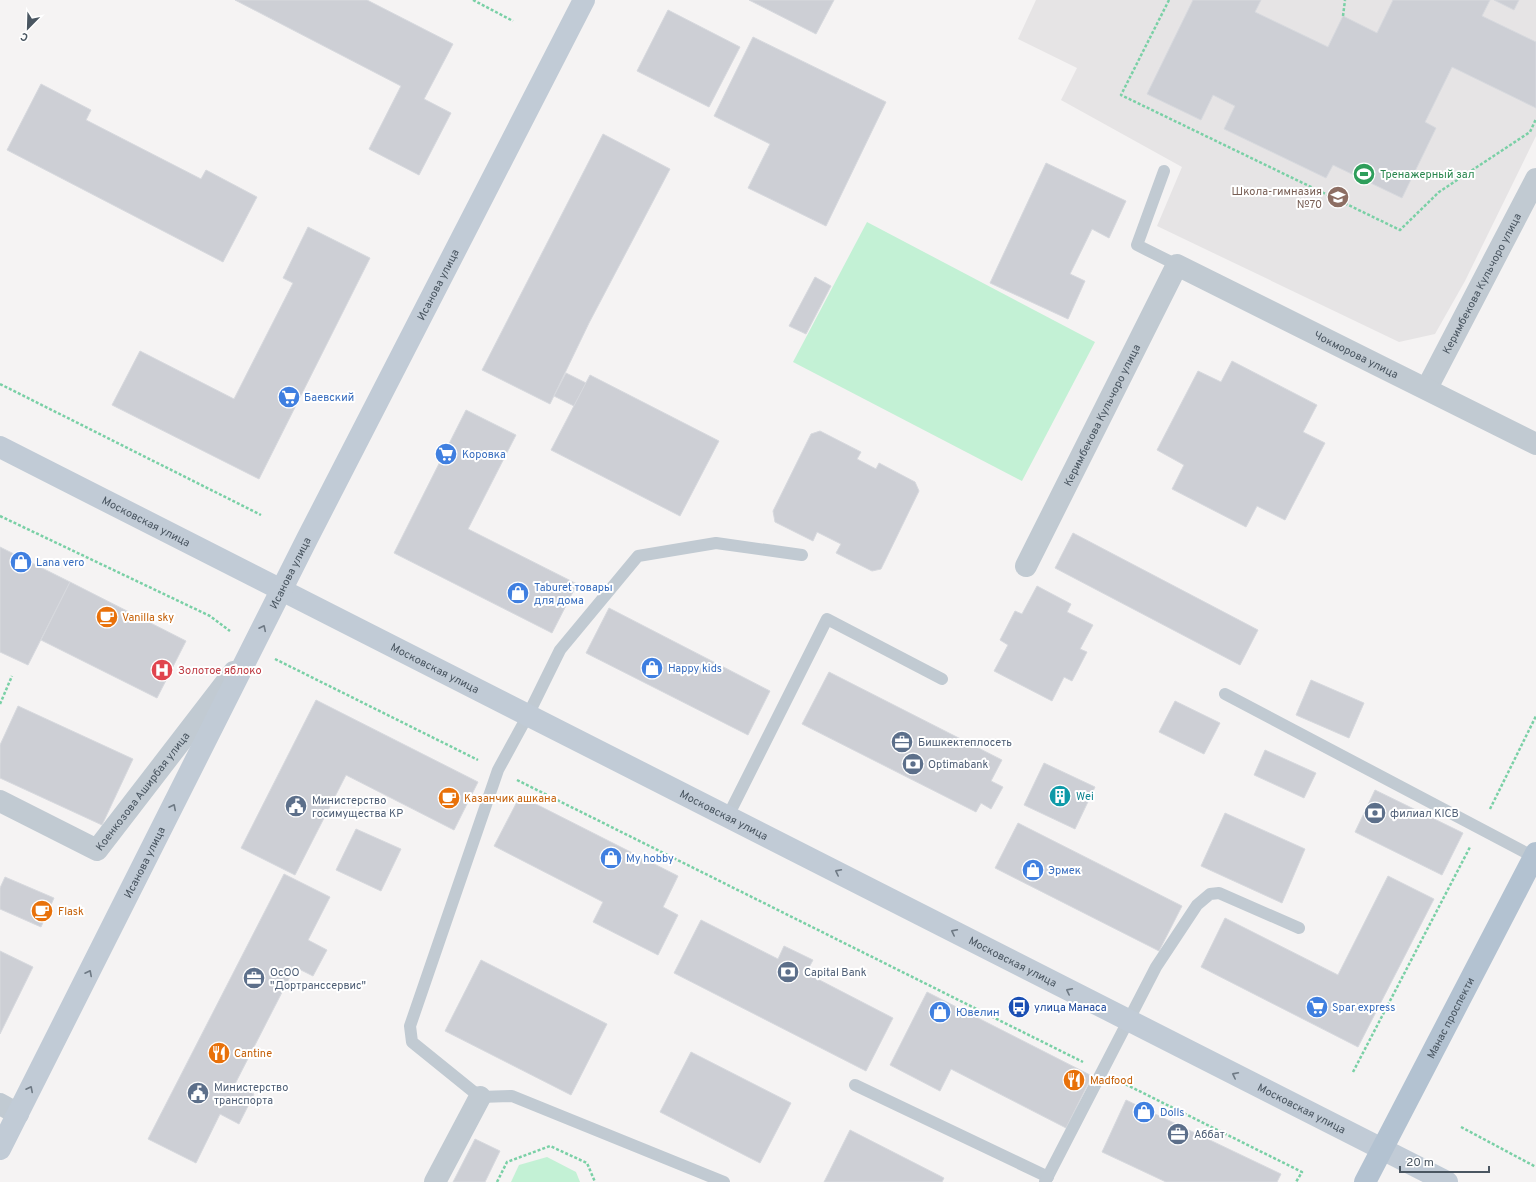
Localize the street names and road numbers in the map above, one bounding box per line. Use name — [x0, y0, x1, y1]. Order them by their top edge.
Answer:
street label: Керимбекова Кульчоро улица — [1440, 211, 1525, 357]
street label: Исанова улица — [415, 247, 463, 323]
street label: Чокморова улица — [1311, 328, 1401, 382]
street label: Керимбекова Кульчоро улица — [1061, 342, 1144, 489]
street label: Московская улица — [99, 494, 193, 551]
street label: Исанова улица — [267, 535, 315, 611]
street label: Московская улица — [388, 641, 481, 697]
street label: Коенкозова Аширбая улица — [93, 729, 193, 854]
street label: Московская улица — [677, 787, 770, 844]
street label: Исанова улица — [121, 824, 169, 901]
street label: Московская улица — [966, 934, 1059, 991]
street label: Манас проспекти — [1424, 975, 1478, 1061]
street label: Московская улица — [1255, 1081, 1348, 1137]

